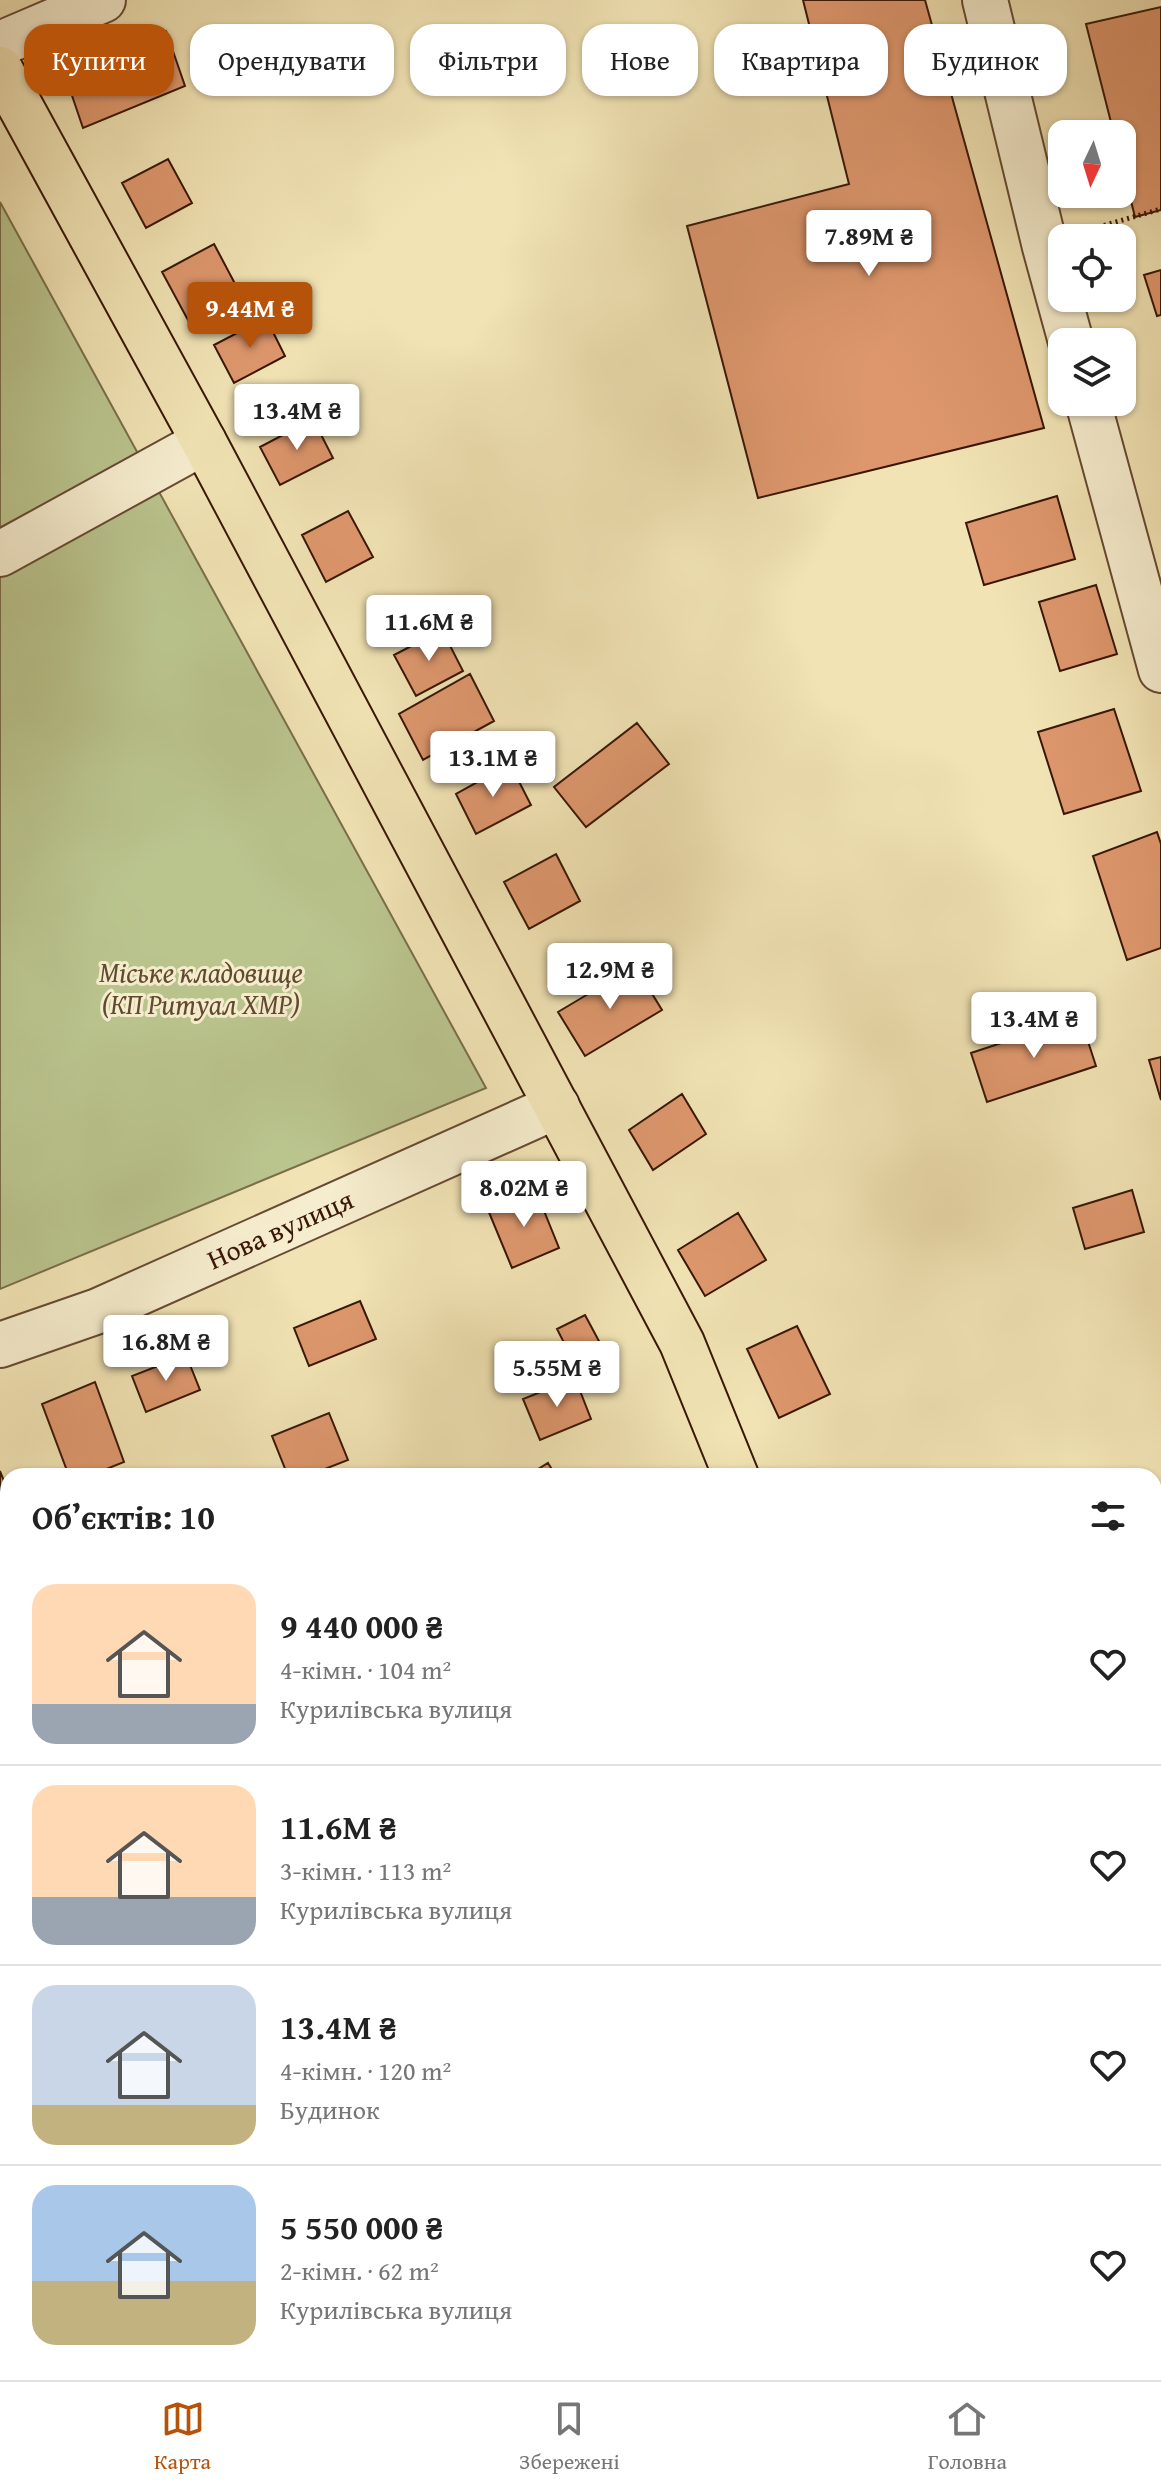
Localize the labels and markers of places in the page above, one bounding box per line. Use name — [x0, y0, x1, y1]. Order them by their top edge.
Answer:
pin: 7.89M ₴ — [795, 210, 943, 278]
pin: 9.44M ₴ — [176, 282, 324, 350]
pin: 13.4M ₴ — [223, 384, 371, 452]
pin: 11.6M ₴ — [355, 595, 503, 663]
pin: 13.1M ₴ — [419, 731, 567, 799]
pin: 12.9M ₴ — [536, 943, 684, 1011]
pin: 13.4M ₴ — [960, 992, 1108, 1060]
pin: 8.02M ₴ — [450, 1161, 598, 1229]
pin: 16.8M ₴ — [92, 1315, 240, 1383]
pin: 5.55M ₴ — [483, 1341, 631, 1409]

